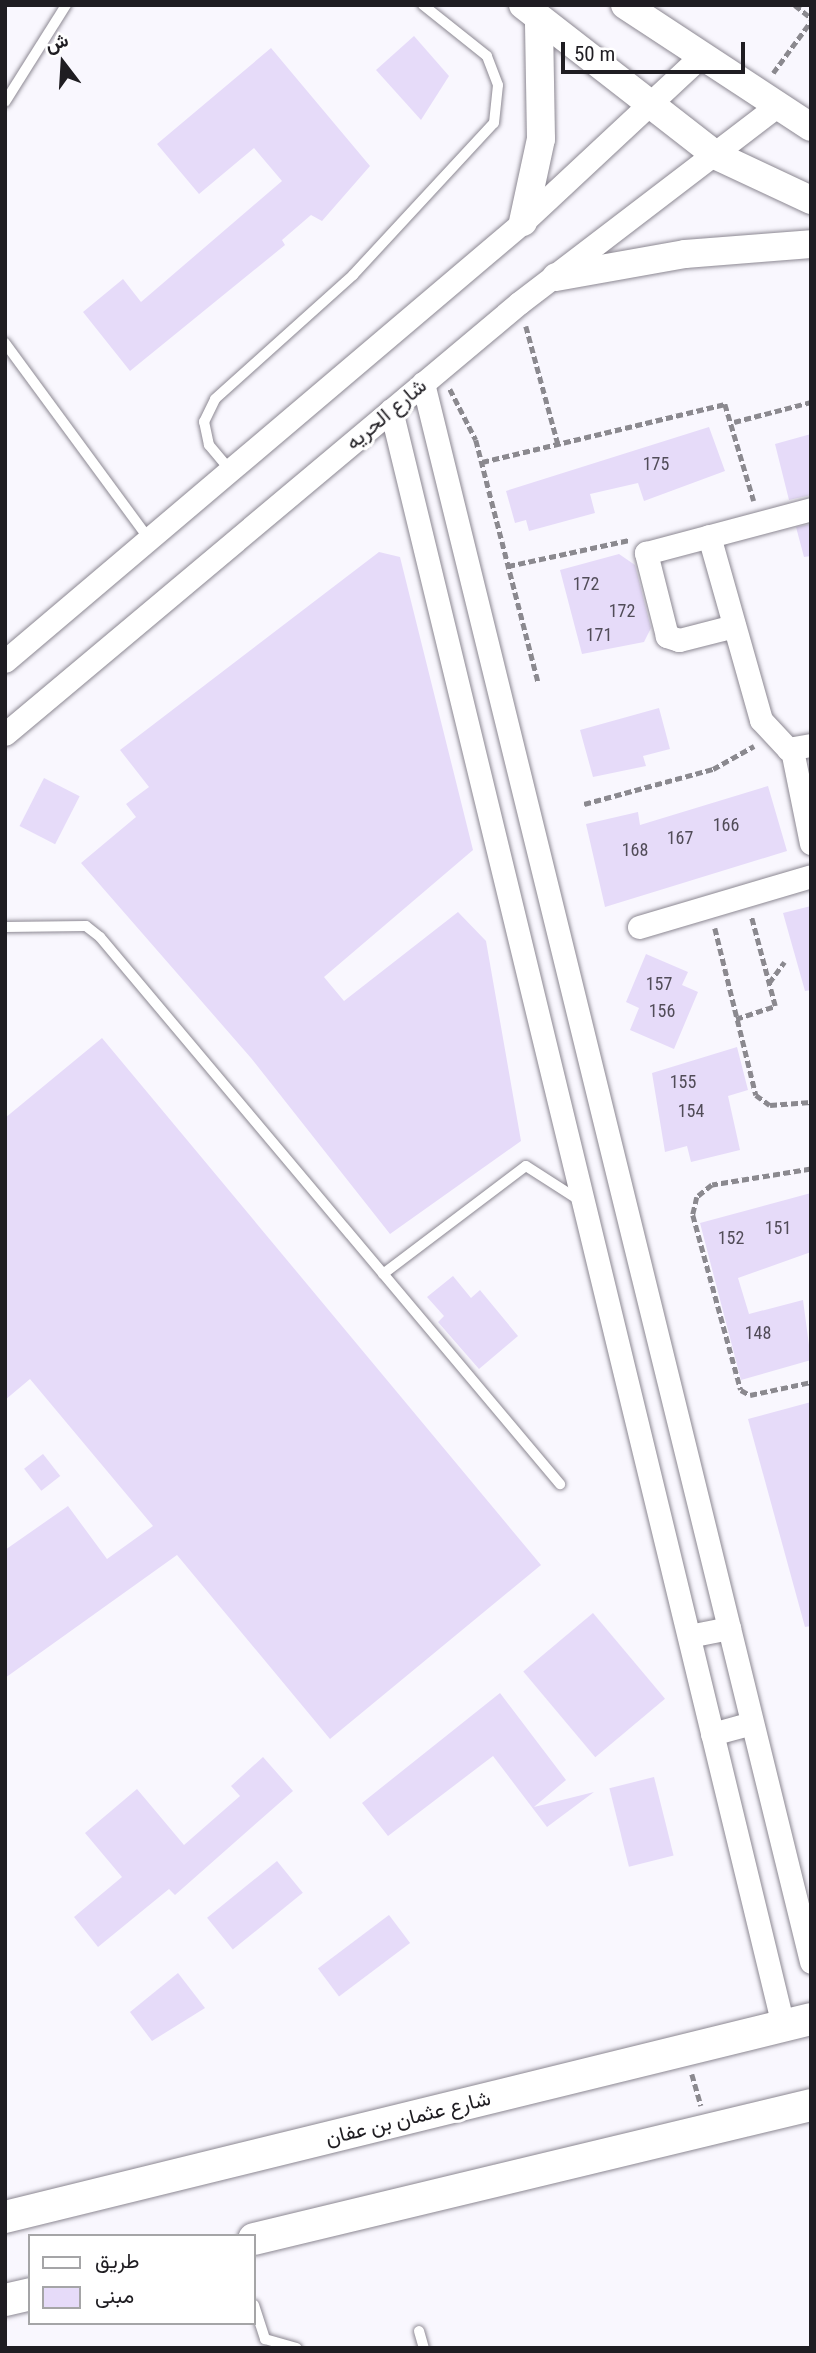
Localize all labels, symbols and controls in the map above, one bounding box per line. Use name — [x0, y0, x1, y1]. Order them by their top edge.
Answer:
north arrow — [28, 28, 98, 98]
text: ش — [42, 28, 71, 57]
scale bar — [564, 28, 748, 72]
text: 50 m — [574, 42, 615, 66]
street label: شارع الحريه — [340, 373, 432, 455]
house number: 175 — [643, 453, 669, 475]
house number: 172 — [573, 573, 599, 595]
house number: 172 — [609, 600, 635, 622]
house number: 171 — [586, 624, 612, 646]
house number: 166 — [713, 814, 739, 836]
house number: 167 — [667, 827, 693, 849]
house number: 168 — [622, 839, 648, 861]
house number: 157 — [646, 973, 672, 995]
house number: 156 — [649, 1000, 675, 1022]
house number: 155 — [670, 1071, 696, 1093]
house number: 154 — [678, 1100, 704, 1122]
house number: 151 — [765, 1217, 791, 1239]
house number: 152 — [718, 1227, 744, 1249]
house number: 148 — [745, 1322, 771, 1344]
street label: شارع عثمان بن عفان — [323, 2085, 493, 2151]
legend — [28, 2234, 256, 2325]
text: طريق — [95, 2249, 140, 2273]
text: مبنى — [95, 2284, 134, 2308]

